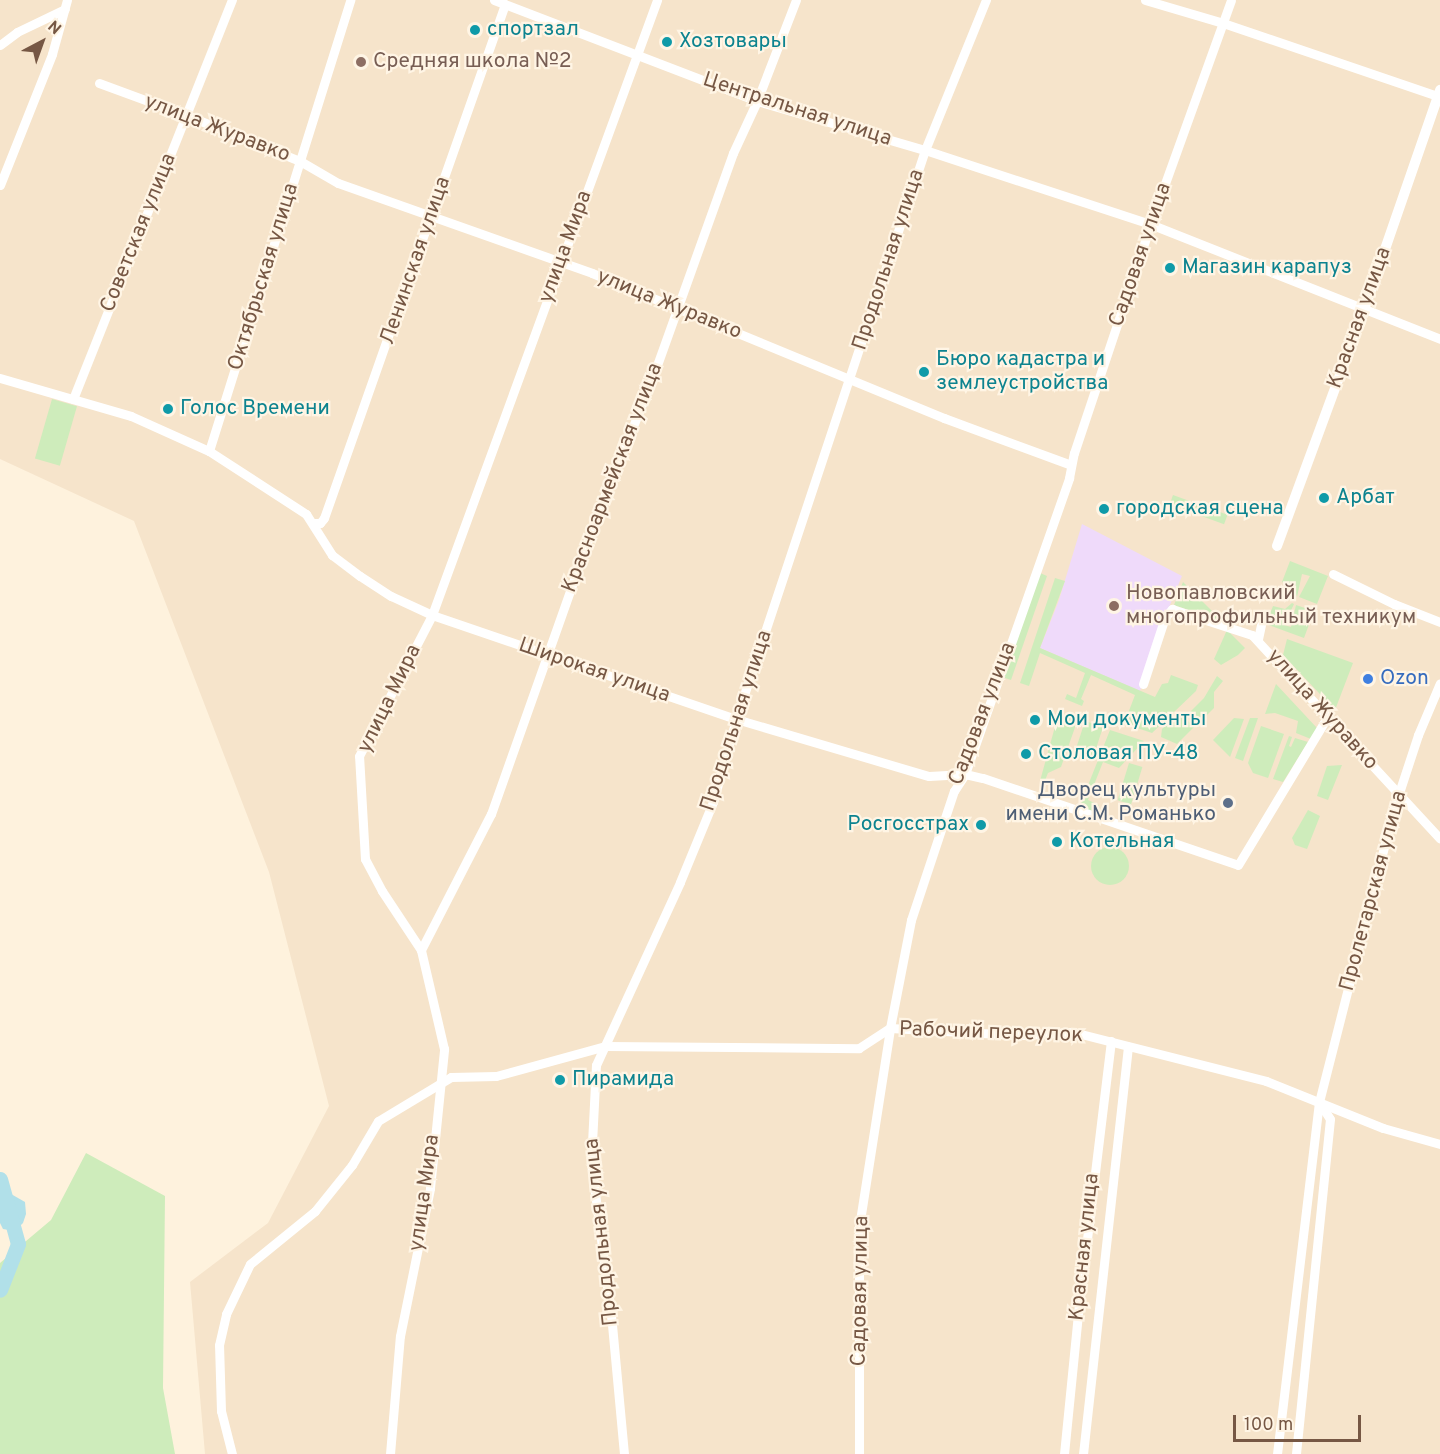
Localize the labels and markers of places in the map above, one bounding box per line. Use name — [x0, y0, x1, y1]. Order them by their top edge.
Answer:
place label: спортзал — [487, 17, 579, 43]
marker: спортзал — [468, 23, 482, 37]
place label: Хозтовары — [679, 29, 787, 55]
marker: Хозтовары — [660, 35, 674, 49]
place label: Средняя школа №2 — [373, 49, 572, 75]
marker: Средняя школа №2 — [354, 55, 368, 69]
place label: Магазин карапуз — [1182, 255, 1352, 281]
marker: Магазин карапуз — [1163, 261, 1177, 275]
place label: Бюро кадастра и землеустройства — [936, 347, 1108, 397]
marker: Бюро кадастра и землеустройства — [917, 365, 931, 379]
place label: Голос Времени — [180, 396, 330, 422]
marker: Голос Времени — [161, 402, 175, 416]
place label: Арбат — [1336, 485, 1395, 511]
marker: Арбат — [1317, 491, 1331, 505]
place label: городская сцена — [1116, 496, 1284, 522]
marker: городская сцена — [1097, 502, 1111, 516]
place label: Новопавловский многопрофильный техникум — [1126, 581, 1416, 631]
marker: Новопавловский многопрофильный техникум — [1107, 599, 1121, 613]
place label: Ozon — [1380, 666, 1429, 692]
marker: Ozon — [1361, 672, 1375, 686]
place label: Мои документы — [1047, 707, 1206, 733]
marker: Мои документы — [1028, 713, 1042, 727]
place label: Столовая ПУ-48 — [1038, 741, 1199, 767]
marker: Столовая ПУ-48 — [1019, 747, 1033, 761]
place label: Дворец культуры имени С.М. Романько — [1005, 778, 1216, 828]
marker: Дворец культуры имени С.М. Романько — [1221, 796, 1235, 810]
place label: Росгосстрах — [847, 812, 969, 838]
marker: Росгосстрах — [974, 818, 988, 832]
place label: Котельная — [1069, 829, 1174, 855]
marker: Котельная — [1050, 835, 1064, 849]
place label: Пирамида — [572, 1067, 674, 1093]
marker: Пирамида — [553, 1073, 567, 1087]

